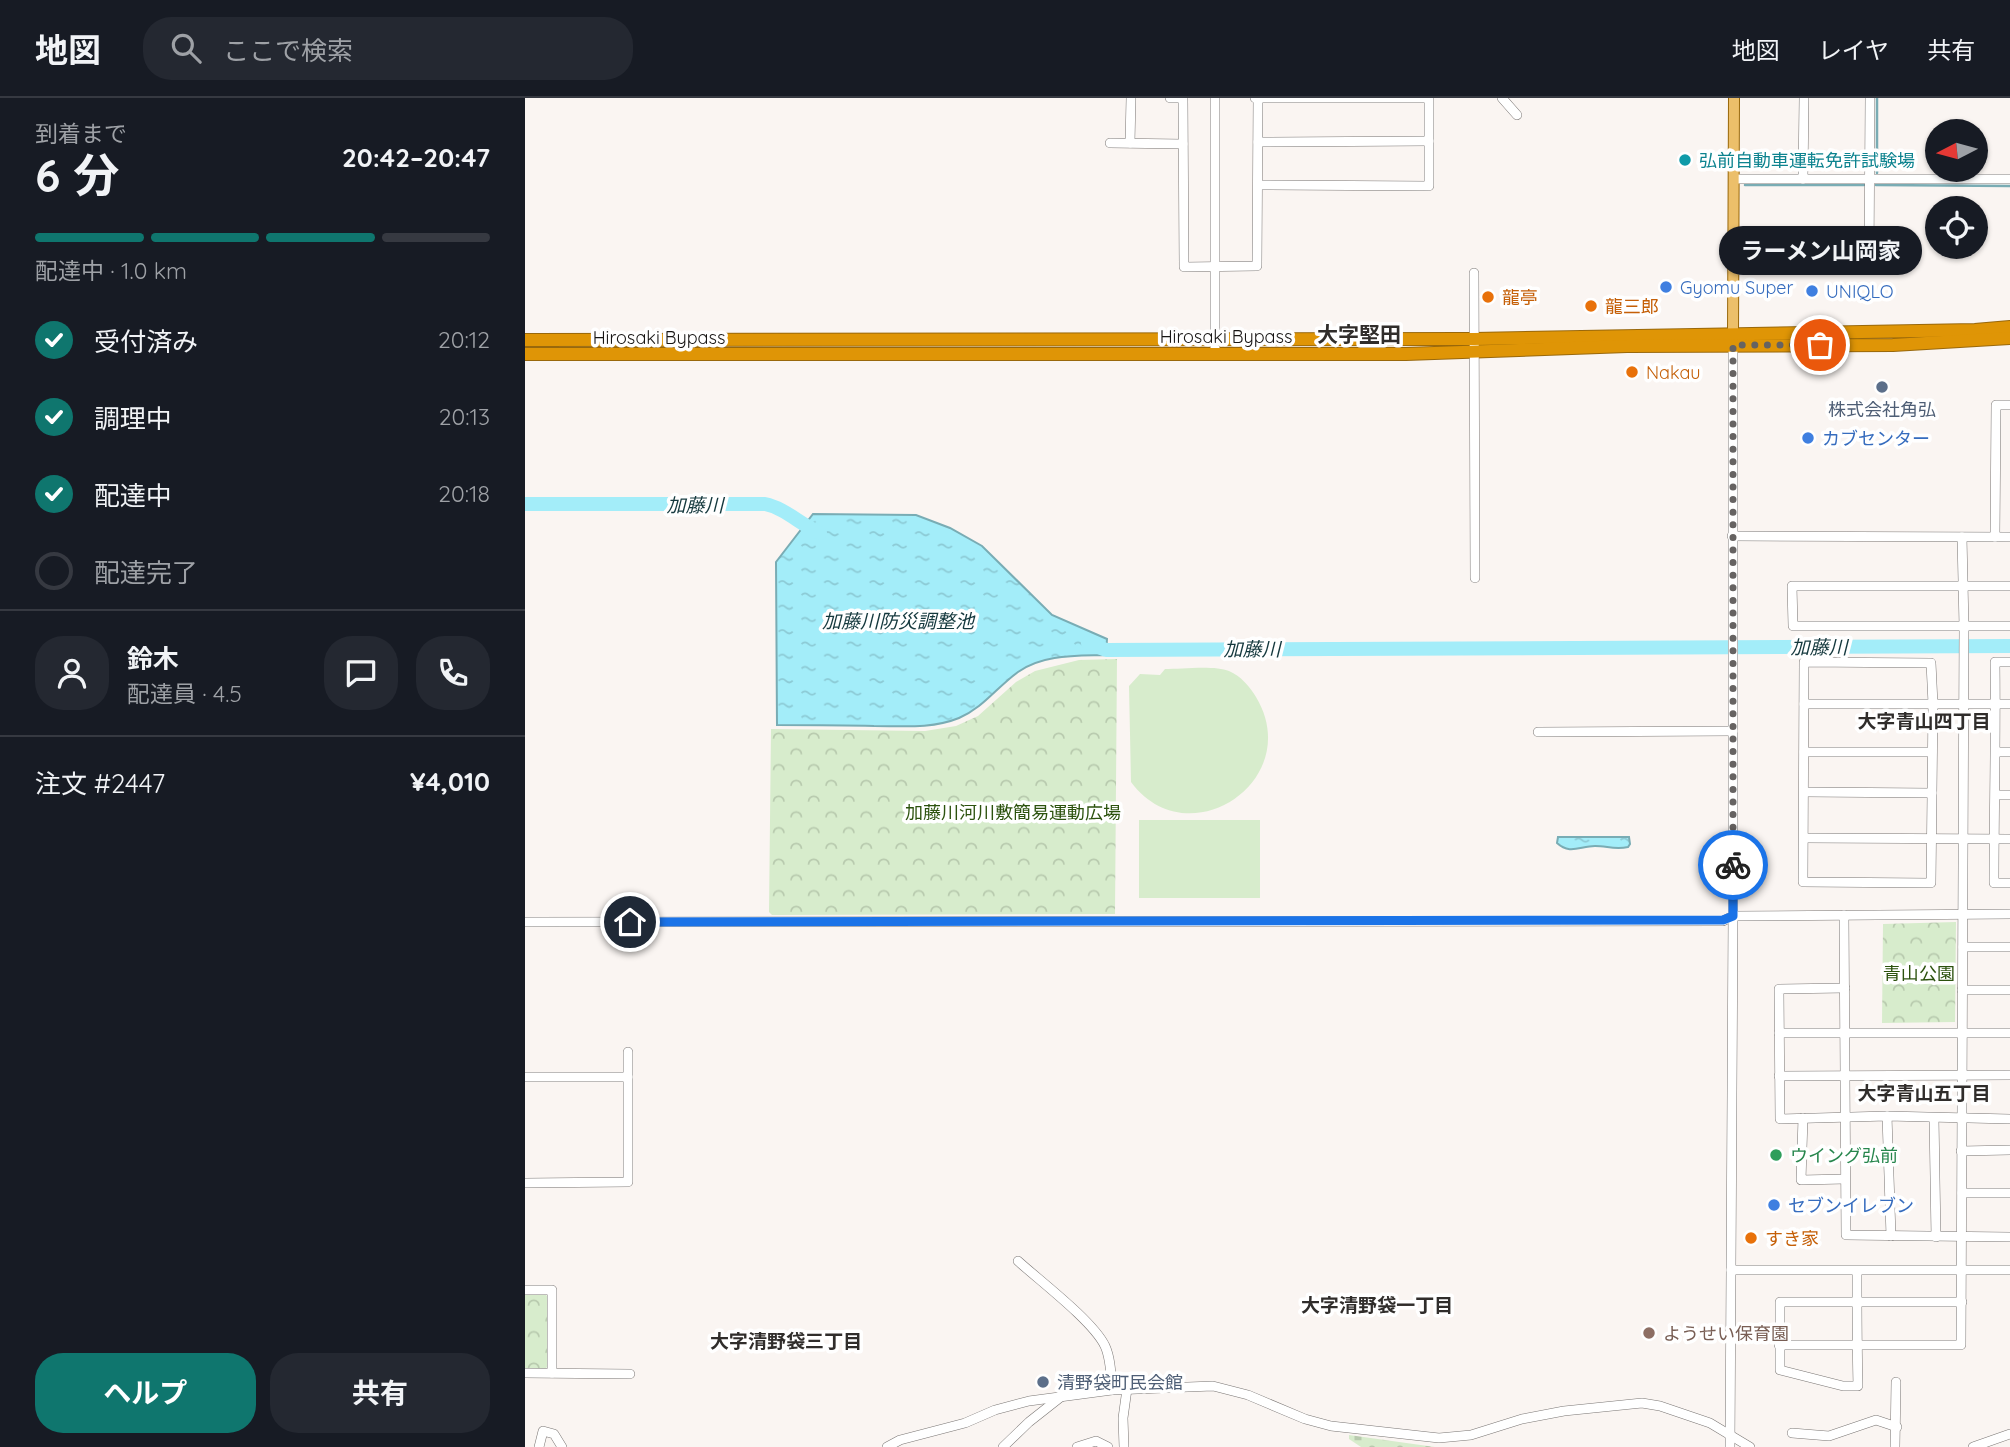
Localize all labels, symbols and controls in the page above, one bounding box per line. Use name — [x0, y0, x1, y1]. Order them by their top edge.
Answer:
search box — [143, 17, 633, 80]
text: 地図 — [35, 29, 101, 70]
icon: search — [167, 29, 205, 67]
text: ここで検索 — [223, 34, 353, 67]
text: 地図 — [1732, 35, 1780, 65]
text: レイヤ — [1818, 35, 1889, 65]
text: 共有 — [1927, 35, 1975, 65]
text: 到着まで — [35, 119, 127, 148]
north arrow — [1925, 119, 1988, 182]
map controls — [1925, 119, 1988, 259]
text: 20:42–20:47 — [342, 141, 490, 174]
text: 6 分 — [35, 146, 119, 204]
place label: 弘前自動車運転免許試験場 — [1699, 149, 1915, 172]
marker: 弘前自動車運転免許試験場 — [1677, 152, 1693, 168]
button: locate — [1925, 196, 1988, 259]
callout: ラーメン山岡家 — [1719, 226, 1921, 275]
text: ラーメン山岡家 — [1740, 236, 1901, 265]
text: 配達中 · 1.0 km — [35, 256, 187, 285]
place label: Gyomu Super — [1680, 276, 1794, 299]
marker: Gyomu Super — [1658, 279, 1674, 295]
place label: UNIQLO — [1826, 280, 1894, 303]
marker: UNIQLO — [1804, 283, 1820, 299]
place label: 龍亭 — [1502, 286, 1538, 309]
marker: 龍亭 — [1480, 289, 1496, 305]
place label: 龍三郎 — [1605, 295, 1659, 318]
marker: 龍三郎 — [1583, 298, 1599, 314]
pin — [1790, 315, 1850, 375]
icon: check — [35, 321, 73, 359]
district label: 大字堅田 — [1317, 321, 1401, 347]
text: 受付済み — [94, 325, 198, 358]
text: 20:12 — [438, 325, 490, 354]
street label: Hirosaki Bypass — [1160, 325, 1292, 348]
street label: Hirosaki Bypass — [593, 326, 725, 349]
icon: bag — [1801, 326, 1839, 364]
place label: Nakau — [1646, 361, 1701, 384]
marker: Nakau — [1624, 364, 1640, 380]
marker: 株式会社角弘 — [1874, 379, 1890, 395]
icon: check — [35, 398, 73, 436]
place label: 株式会社角弘 — [1828, 398, 1936, 421]
text: 調理中 — [94, 402, 172, 435]
text: 20:13 — [439, 402, 490, 431]
place label: カブセンター — [1822, 427, 1930, 450]
marker: カブセンター — [1800, 430, 1816, 446]
icon: check — [35, 475, 73, 513]
text: 配達中 — [94, 479, 172, 512]
text: 20:18 — [438, 479, 490, 508]
water label: 加藤川 — [666, 493, 725, 517]
text: 配達完了 — [94, 556, 198, 589]
water label: 加藤川防災調整池 — [822, 609, 976, 633]
water label: 加藤川 — [1790, 635, 1849, 659]
button: person — [35, 636, 109, 710]
button: chat — [324, 636, 398, 710]
button: phone — [416, 636, 490, 710]
water label: 加藤川 — [1223, 637, 1282, 661]
text: 鈴木 — [127, 642, 179, 675]
text: 配達員 · 4.5 — [127, 679, 242, 708]
district label: 大字青山四丁目 — [1857, 709, 1991, 733]
text: ¥4,010 — [410, 765, 490, 798]
text: 注文 #2447 — [35, 767, 165, 800]
park label: 加藤川河川敷簡易運動広場 — [905, 801, 1121, 824]
courier — [1698, 830, 1768, 900]
icon: bike — [1714, 846, 1752, 884]
pin — [600, 892, 660, 952]
icon: home — [611, 903, 649, 941]
park label: 青山公園 — [1883, 962, 1955, 985]
district label: 大字青山五丁目 — [1857, 1081, 1991, 1105]
place label: ウイング弘前 — [1790, 1144, 1898, 1167]
marker: ウイング弘前 — [1768, 1147, 1784, 1163]
place label: セブンイレブン — [1788, 1194, 1914, 1217]
marker: セブンイレブン — [1766, 1197, 1782, 1213]
place label: すき家 — [1765, 1227, 1819, 1250]
marker: すき家 — [1743, 1230, 1759, 1246]
district label: 大字清野袋一丁目 — [1301, 1293, 1453, 1317]
place label: ようせい保育園 — [1663, 1322, 1789, 1345]
marker: ようせい保育園 — [1641, 1325, 1657, 1341]
district label: 大字清野袋三丁目 — [710, 1329, 862, 1353]
button: ヘルプ — [35, 1353, 256, 1433]
button: 共有 — [270, 1353, 490, 1433]
place label: 清野袋町民会館 — [1057, 1371, 1183, 1394]
marker: 清野袋町民会館 — [1035, 1374, 1051, 1390]

